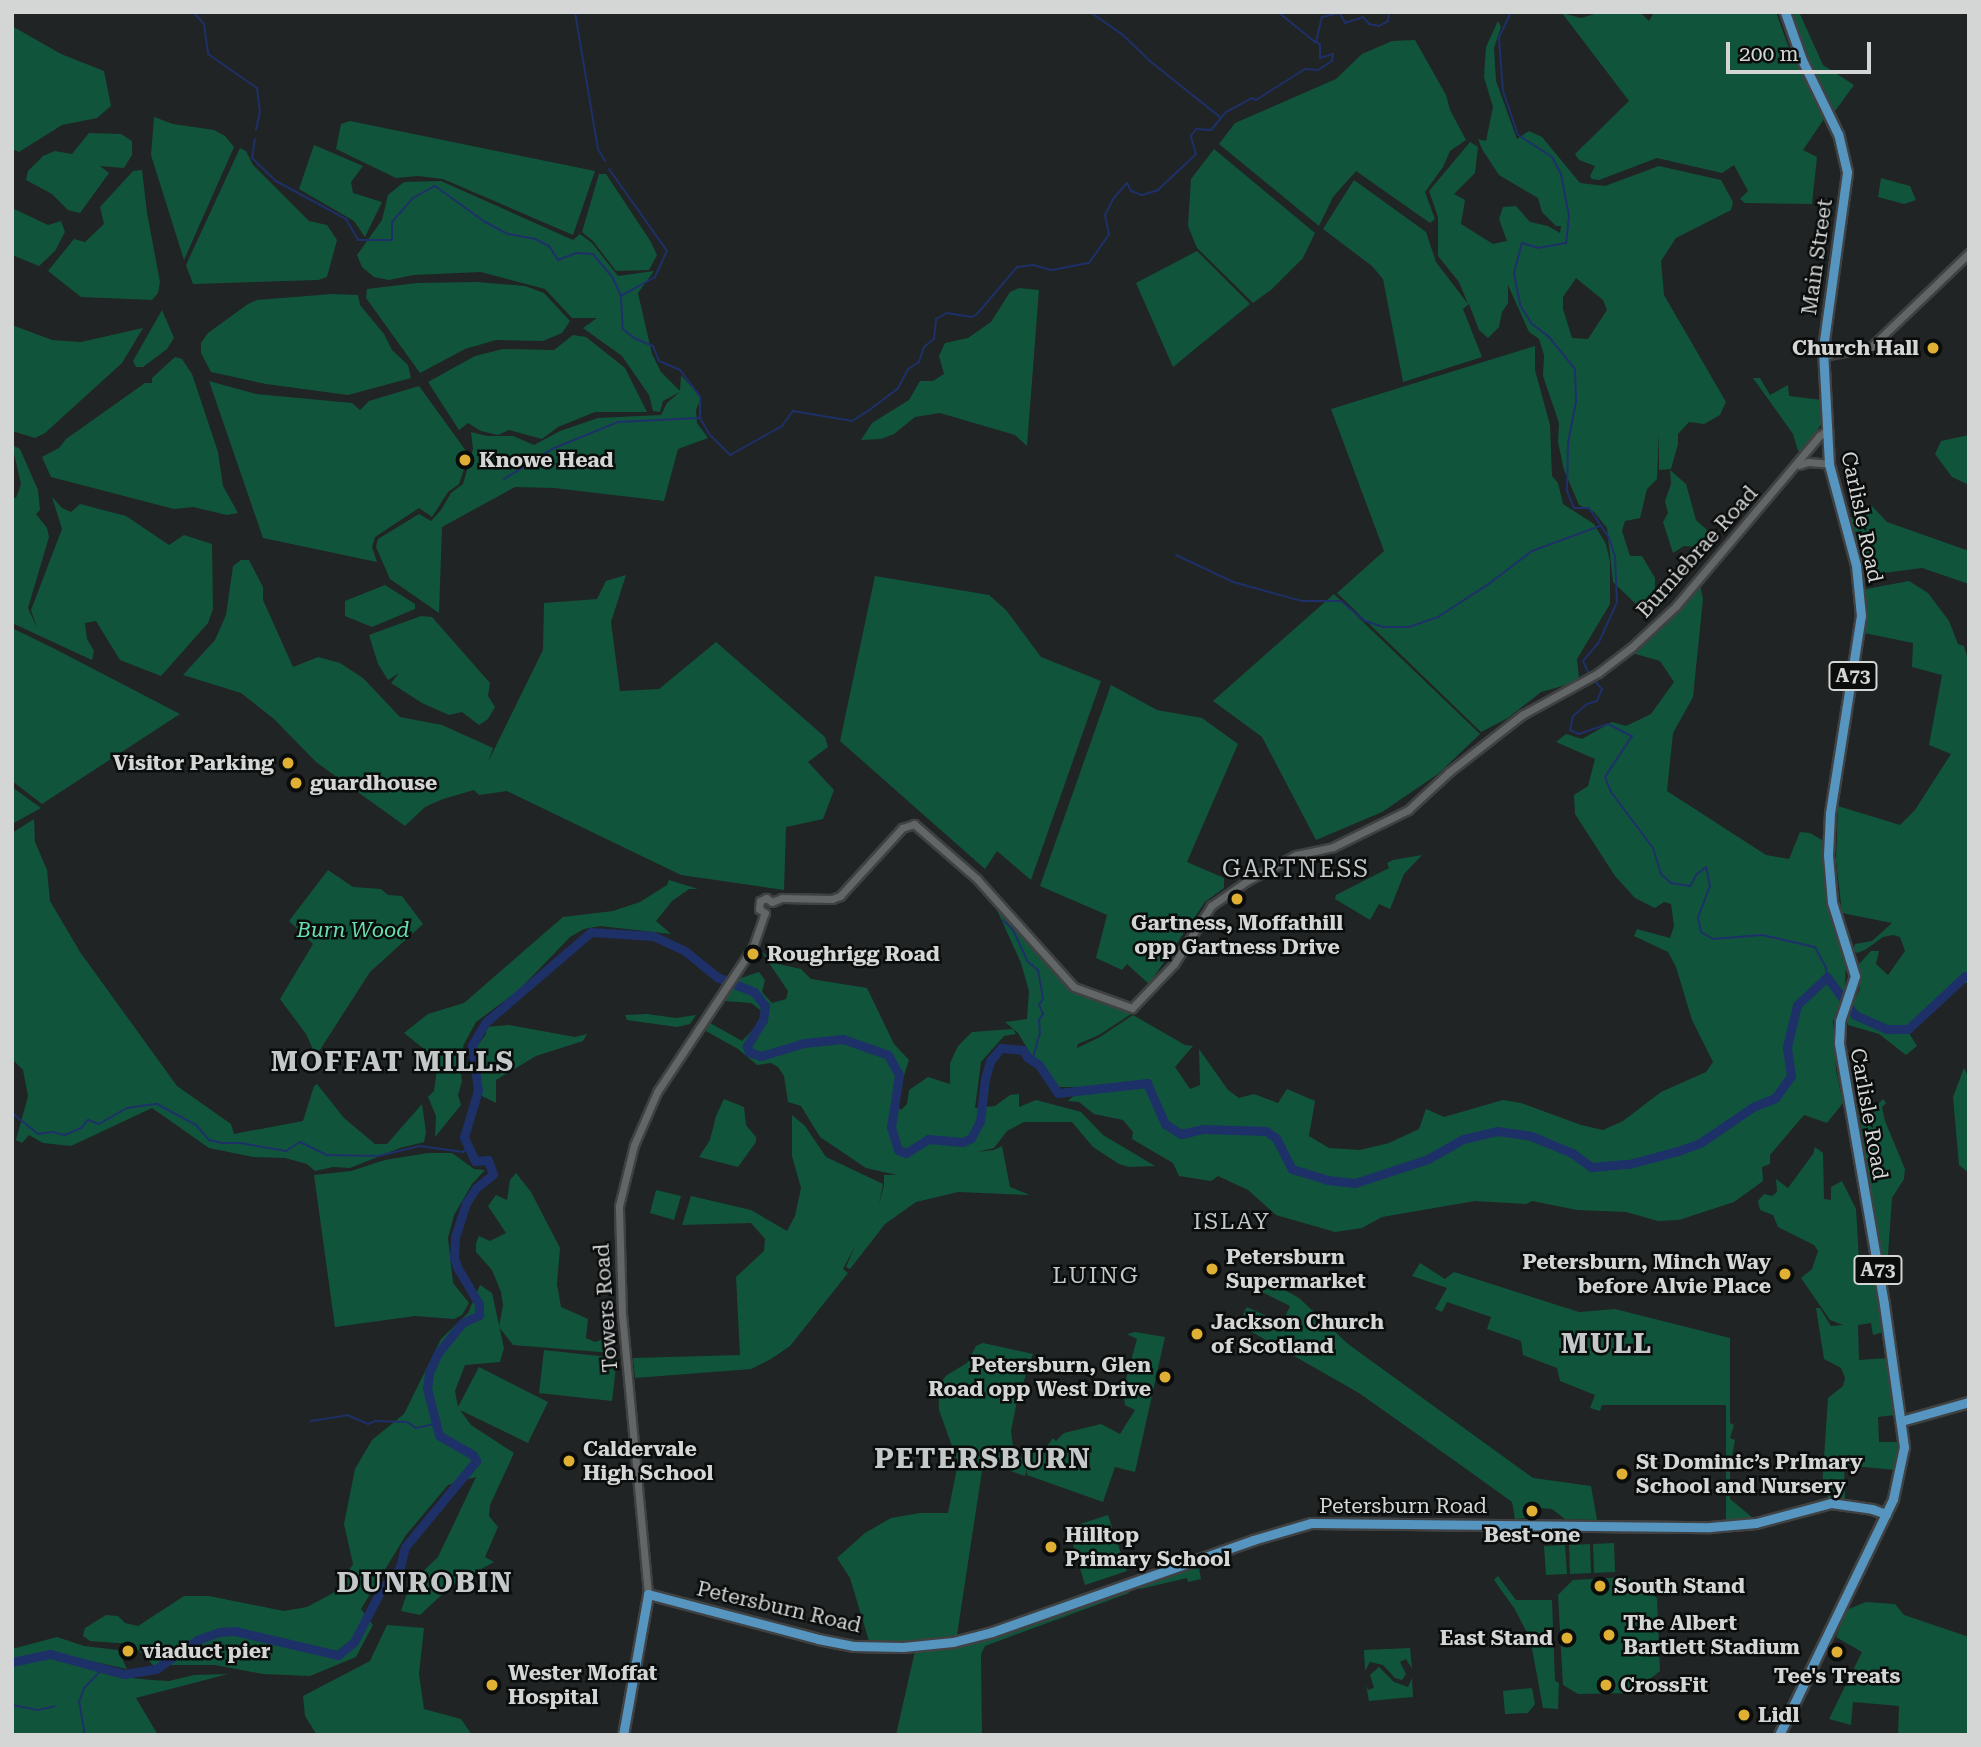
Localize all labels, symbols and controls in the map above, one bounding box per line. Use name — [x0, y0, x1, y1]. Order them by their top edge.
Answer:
scale bar — [1729, 28, 1874, 72]
text: 200 m — [1739, 42, 1799, 66]
street label: Main Street — [1796, 197, 1838, 317]
place label: Church Hall — [1792, 335, 1919, 361]
marker: Church Hall — [1925, 340, 1941, 356]
place label: Knowe Head — [479, 447, 614, 473]
street label: Carlisle Road — [1836, 449, 1888, 585]
marker: Knowe Head — [457, 452, 473, 468]
street label: Burniebrae Road — [1631, 481, 1763, 623]
road number: A73 — [1827, 660, 1879, 692]
place label: Visitor Parking — [113, 750, 274, 776]
marker: Visitor Parking — [280, 755, 296, 771]
place label: guardhouse — [310, 770, 437, 796]
marker: guardhouse — [288, 775, 304, 791]
district label: GARTNESS — [1223, 856, 1369, 884]
marker: Gartness, Moffathill opp Gartness Drive — [1229, 891, 1245, 907]
place label: Gartness, Moffathill opp Gartness Drive — [1131, 910, 1343, 960]
park label: Burn Wood — [297, 917, 409, 943]
place label: Roughrigg Road — [767, 941, 940, 967]
marker: Roughrigg Road — [745, 946, 761, 962]
district label: MOFFAT MILLS — [272, 1045, 514, 1079]
street label: Carlisle Road — [1845, 1046, 1893, 1182]
district label: ISLAY — [1194, 1208, 1270, 1236]
street label: Towers Road — [589, 1243, 623, 1373]
place label: Petersburn Supermarket — [1226, 1244, 1366, 1294]
place label: Petersburn, Minch Way before Alvie Place — [1522, 1249, 1771, 1299]
road number: A73 — [1852, 1254, 1904, 1286]
marker: Petersburn Supermarket — [1204, 1261, 1220, 1277]
district label: LUING — [1053, 1262, 1139, 1290]
marker: Petersburn, Minch Way before Alvie Place — [1777, 1266, 1793, 1282]
place label: Jackson Church of Scotland — [1211, 1309, 1384, 1359]
marker: Jackson Church of Scotland — [1189, 1326, 1205, 1342]
district label: MULL — [1561, 1327, 1653, 1361]
place label: Petersburn, Glen Road opp West Drive — [928, 1352, 1151, 1402]
marker: Petersburn, Glen Road opp West Drive — [1157, 1369, 1173, 1385]
place label: Caldervale High School — [583, 1436, 713, 1486]
district label: PETERSBURN — [875, 1442, 1091, 1476]
place label: St Dominic’s PrImary School and Nursery — [1636, 1449, 1863, 1499]
marker: Caldervale High School — [561, 1453, 577, 1469]
marker: St Dominic’s PrImary School and Nursery — [1614, 1466, 1630, 1482]
street label: Petersburn Road — [1319, 1493, 1487, 1519]
marker: Best-one — [1524, 1503, 1540, 1519]
place label: Hilltop Primary School — [1065, 1522, 1230, 1572]
place label: Best-one — [1484, 1522, 1580, 1548]
marker: Hilltop Primary School — [1043, 1539, 1059, 1555]
district label: DUNROBIN — [337, 1566, 513, 1600]
place label: South Stand — [1614, 1573, 1745, 1599]
street label: Petersburn Road — [694, 1576, 864, 1638]
marker: South Stand — [1592, 1578, 1608, 1594]
place label: The Albert Bartlett Stadium — [1623, 1610, 1800, 1660]
place label: East Stand — [1440, 1625, 1553, 1651]
marker: The Albert Bartlett Stadium — [1601, 1627, 1617, 1643]
marker: East Stand — [1559, 1630, 1575, 1646]
place label: viaduct pier — [142, 1638, 271, 1664]
marker: viaduct pier — [120, 1643, 136, 1659]
marker: Tee's Treats — [1829, 1644, 1845, 1660]
place label: Wester Moffat Hospital — [508, 1660, 657, 1710]
place label: Tee's Treats — [1774, 1663, 1900, 1689]
place label: CrossFit — [1620, 1672, 1708, 1698]
marker: Wester Moffat Hospital — [482, 1675, 502, 1695]
marker: CrossFit — [1598, 1677, 1614, 1693]
place label: Lidl — [1758, 1702, 1799, 1728]
marker: Lidl — [1736, 1707, 1752, 1723]

